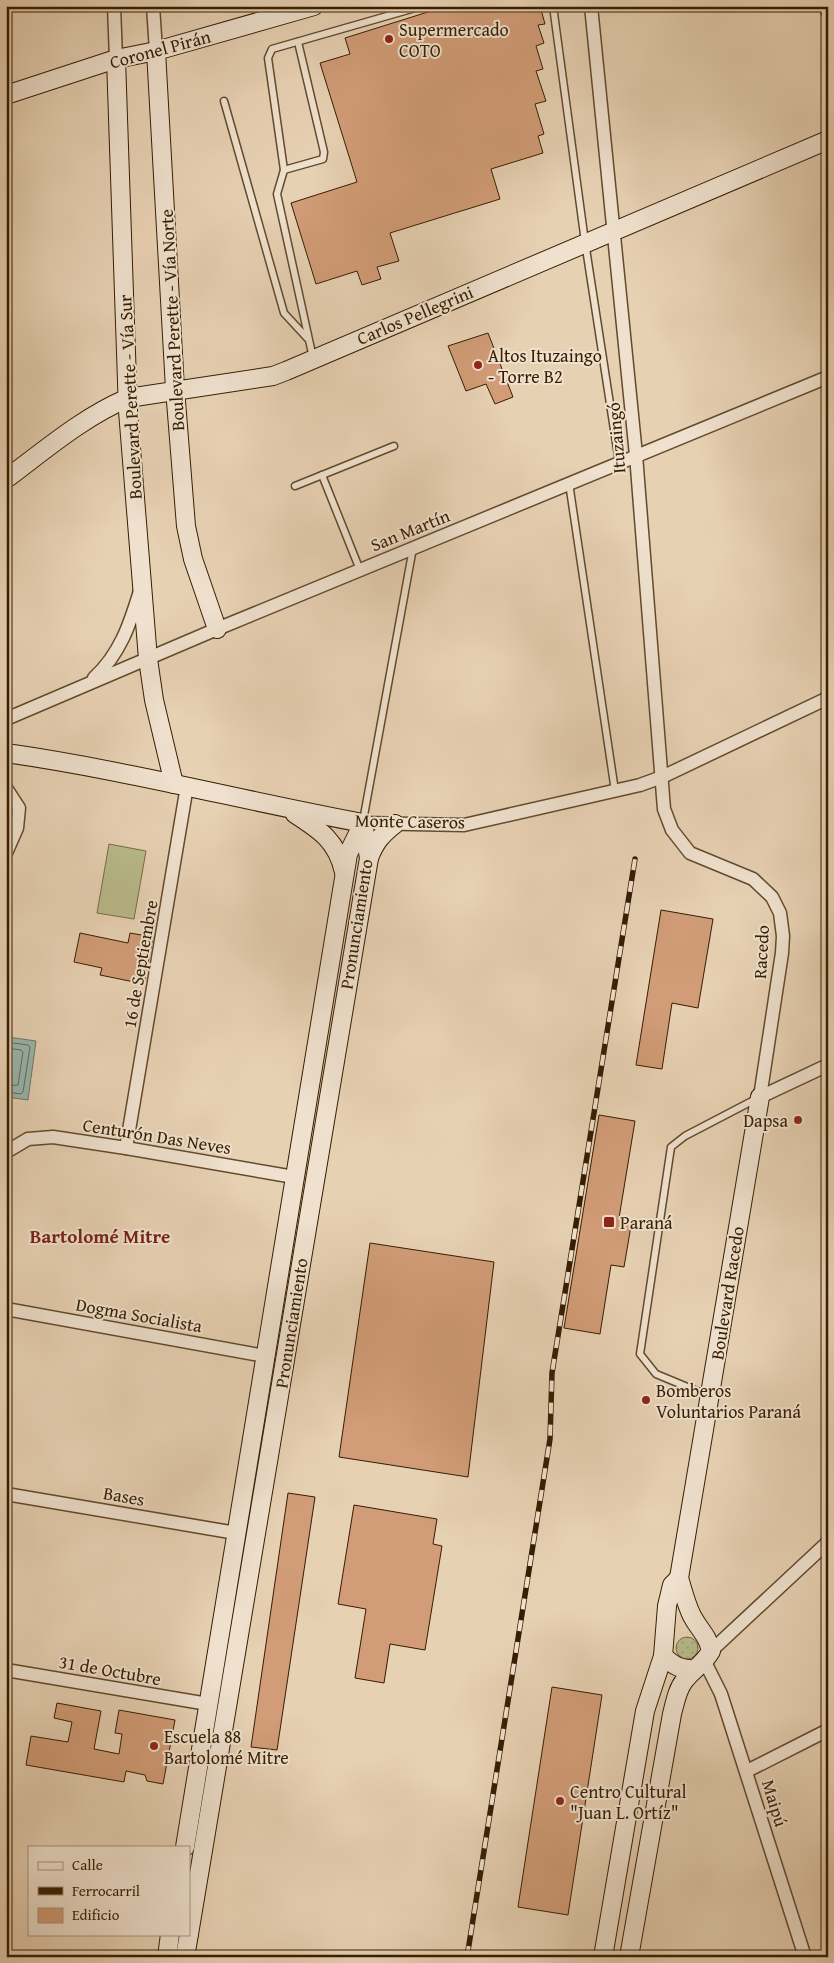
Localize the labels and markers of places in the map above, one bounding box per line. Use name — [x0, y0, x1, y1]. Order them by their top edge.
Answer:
place label: Supermercado COTO — [399, 16, 509, 64]
marker: Supermercado COTO — [383, 33, 395, 45]
place label: Altos Ituzaingo - Torre B2 — [488, 342, 602, 390]
marker: Altos Ituzaingo - Torre B2 — [472, 359, 484, 371]
place label: Dapsa — [743, 1107, 788, 1134]
marker: Dapsa — [792, 1114, 804, 1126]
place label: Paraná — [620, 1209, 673, 1236]
marker: Paraná — [602, 1215, 616, 1229]
place label: Bomberos Voluntarios Paraná — [656, 1377, 801, 1425]
marker: Bomberos Voluntarios Paraná — [640, 1394, 652, 1406]
place label: Escuela 88 Bartolomé Mitre — [164, 1723, 289, 1771]
marker: Escuela 88 Bartolomé Mitre — [148, 1740, 160, 1752]
place label: Centro Cultural "Juan L. Ortíz" — [570, 1778, 686, 1826]
marker: Centro Cultural "Juan L. Ortíz" — [554, 1795, 566, 1807]

